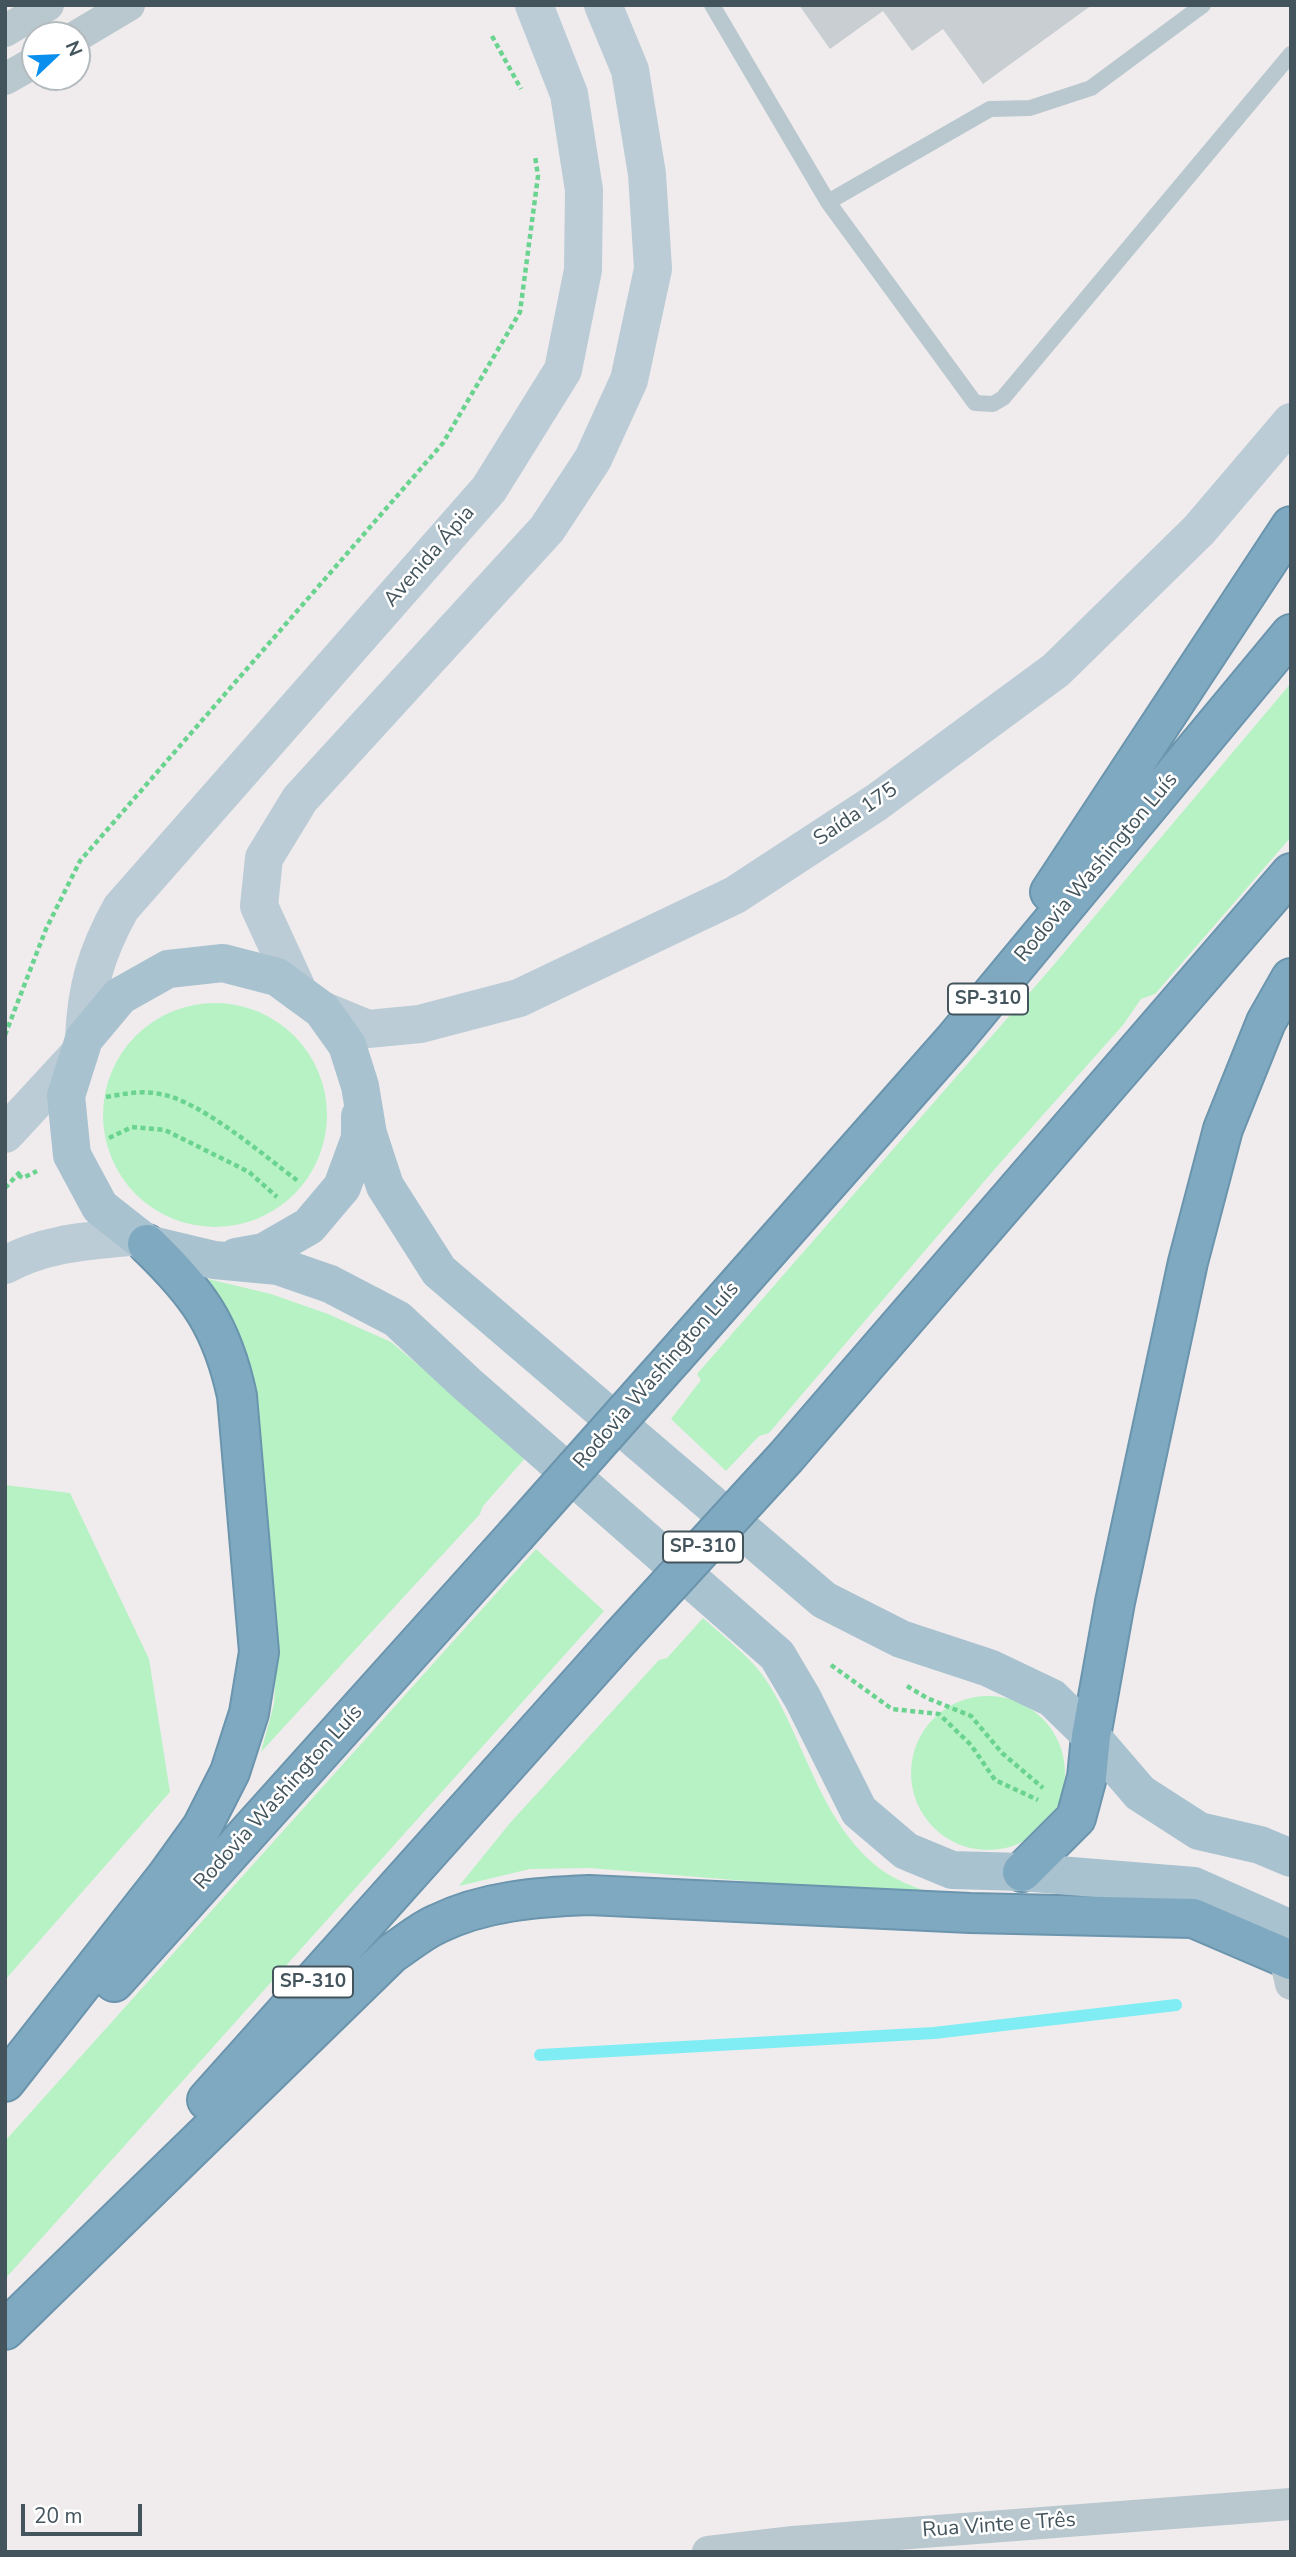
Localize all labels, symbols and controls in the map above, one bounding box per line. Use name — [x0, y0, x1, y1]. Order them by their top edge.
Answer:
north arrow — [21, 21, 91, 91]
text: N — [59, 37, 88, 60]
street label: Avenida Ápia — [379, 501, 481, 613]
street label: Rodovia Washington Luís — [1010, 768, 1184, 968]
street label: Saída 175 — [809, 778, 903, 852]
road number: SP-310 — [948, 984, 1028, 1015]
street label: Rodovia Washington Luís — [569, 1277, 745, 1475]
road number: SP-310 — [663, 1532, 743, 1562]
street label: Rodovia Washington Luís — [189, 1700, 369, 1896]
road number: SP-310 — [273, 1966, 353, 1998]
scale bar — [24, 2490, 145, 2534]
text: 20 m — [34, 2502, 83, 2530]
street label: Rua Vinte e Três — [921, 2508, 1077, 2544]

